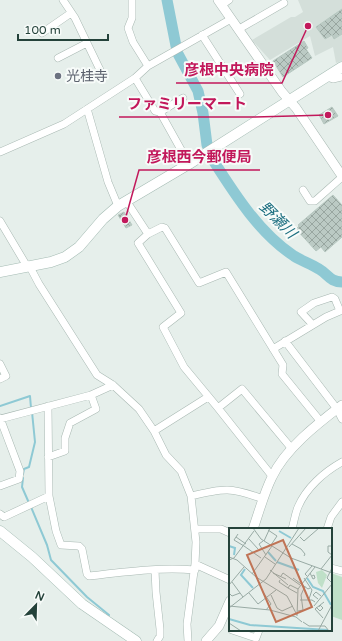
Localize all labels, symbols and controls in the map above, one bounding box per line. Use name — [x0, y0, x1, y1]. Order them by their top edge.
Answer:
scale bar — [18, 16, 108, 42]
text: 100 m — [24, 23, 61, 37]
callout: 彦根中央病院 — [176, 56, 282, 83]
text: 彦根中央病院 — [184, 61, 274, 79]
place label: 光桂寺 — [66, 68, 108, 85]
marker: 光桂寺 — [53, 71, 63, 81]
callout: ファミリーマート — [119, 90, 255, 117]
text: ファミリーマート — [127, 95, 247, 113]
callout: 彦根西今郵便局 — [139, 143, 260, 170]
text: 彦根西今郵便局 — [146, 148, 252, 166]
water label: 野瀬川 — [256, 198, 302, 244]
inset map — [229, 528, 332, 631]
north arrow — [16, 585, 56, 625]
text: N — [33, 589, 46, 604]

